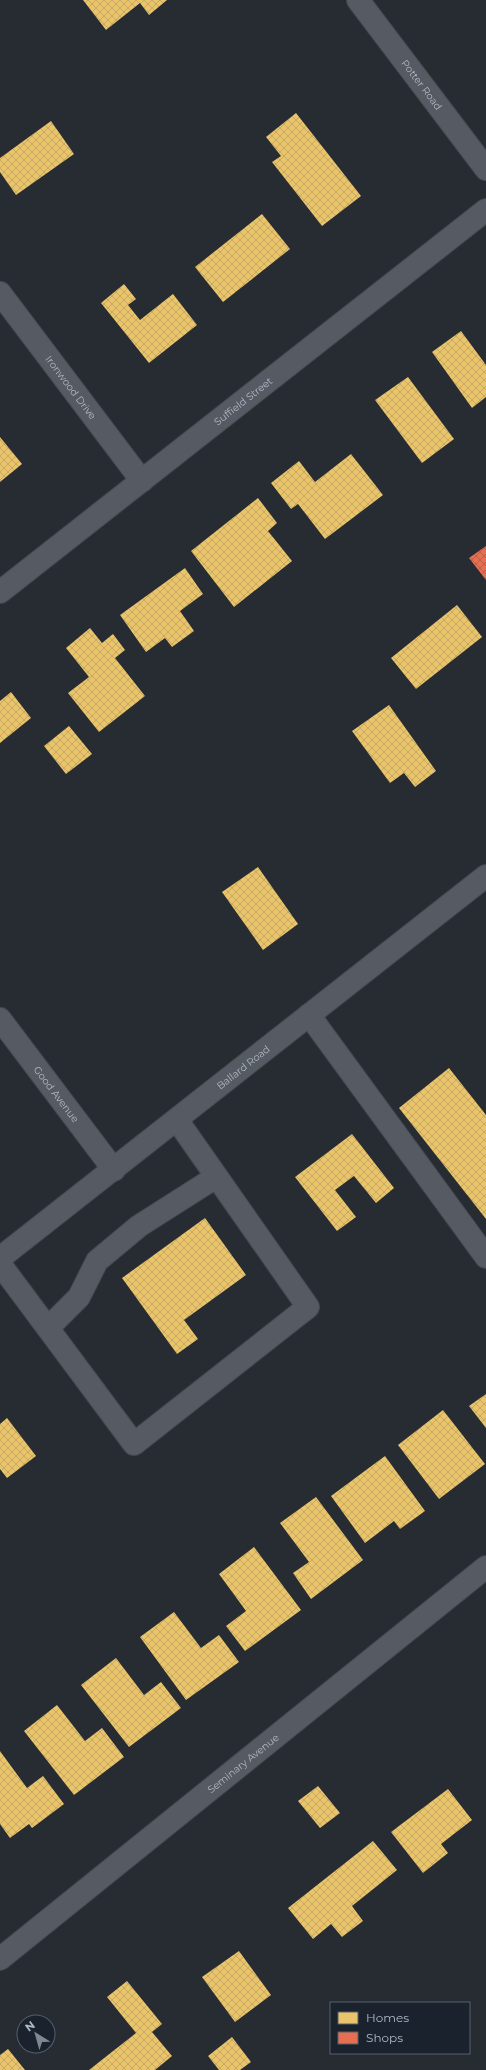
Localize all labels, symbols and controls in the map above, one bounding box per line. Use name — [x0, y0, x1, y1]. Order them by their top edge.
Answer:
street label: Potter Road — [398, 57, 445, 113]
street label: Ironwood Drive — [42, 353, 99, 422]
street label: Suffield Street — [211, 374, 275, 428]
street label: Ballard Road — [214, 1042, 273, 1092]
street label: Good Avenue — [31, 1063, 82, 1125]
street label: Seminary Avenue — [205, 1731, 281, 1796]
legend — [330, 2002, 470, 2054]
text: Homes — [366, 2010, 409, 2025]
north arrow — [16, 2014, 56, 2054]
text: N — [22, 2018, 38, 2034]
text: Shops — [366, 2030, 403, 2045]

